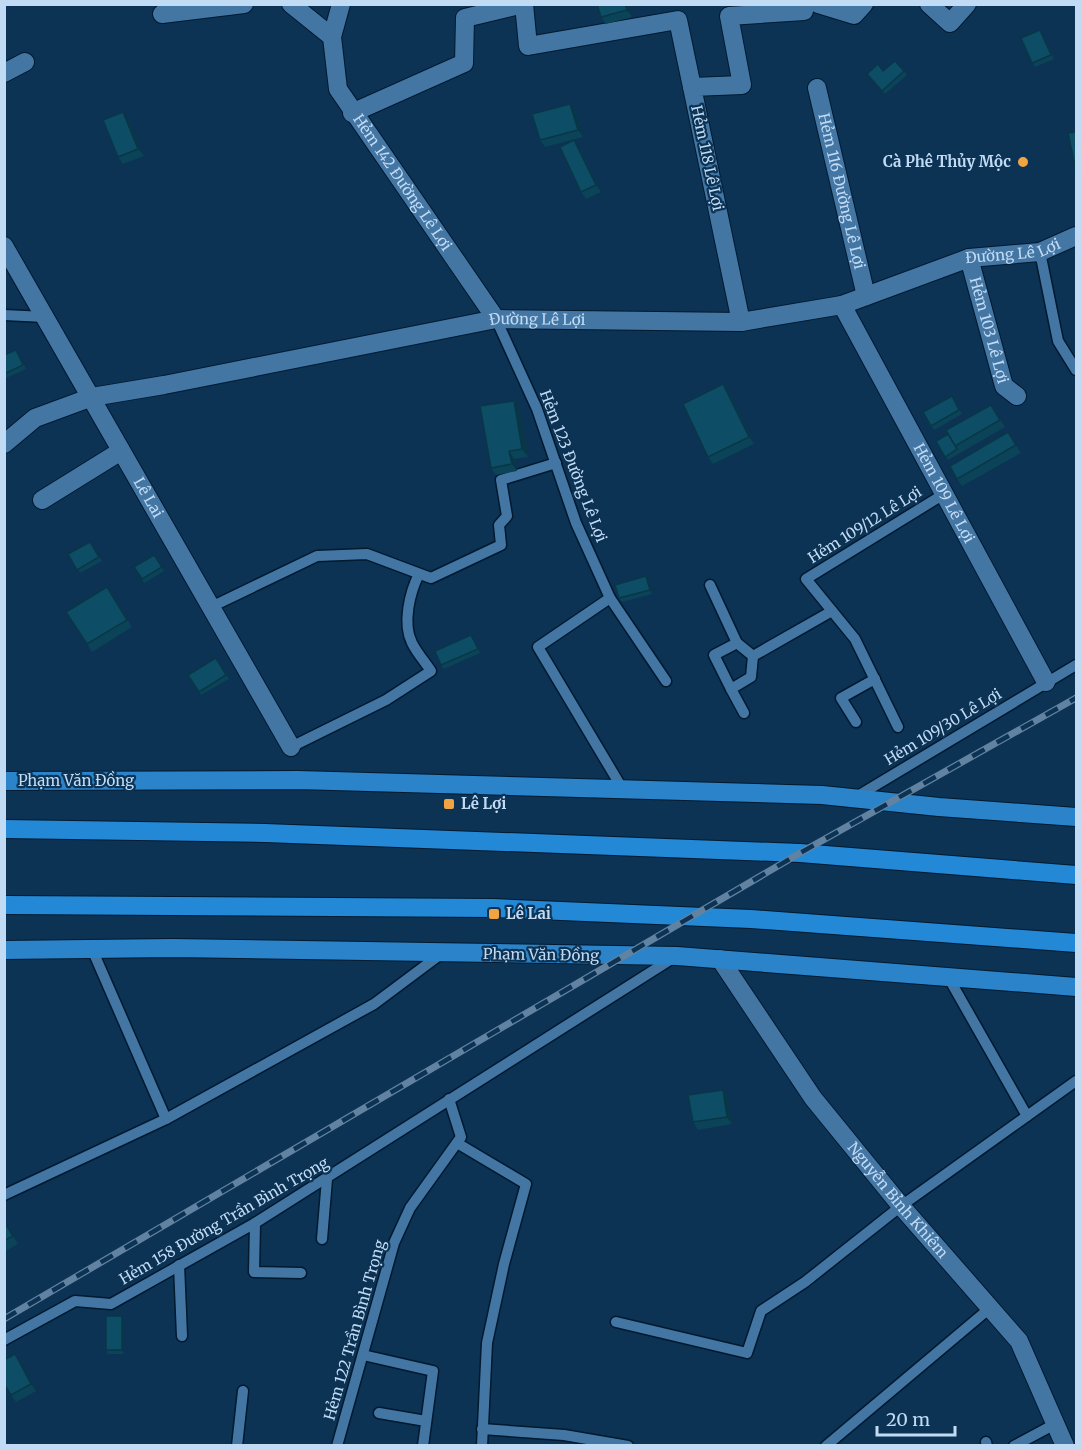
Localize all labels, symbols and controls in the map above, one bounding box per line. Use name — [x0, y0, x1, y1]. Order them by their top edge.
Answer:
street label: Hẻm 118 Lê Lợi — [687, 103, 728, 212]
street label: Hẻm 142 Đường Lê Lợi — [349, 110, 456, 254]
street label: Hẻm 116 Đường Lê Lợi — [814, 111, 869, 271]
place label: Cà Phê Thủy Mộc — [883, 152, 1011, 171]
marker: Cà Phê Thủy Mộc — [1016, 155, 1030, 169]
street label: Đường Lê Lợi — [964, 234, 1063, 267]
street label: Hẻm 103 Lê Lợi — [966, 275, 1013, 386]
street label: Đường Lê Lợi — [487, 308, 586, 329]
street label: Hẻm 123 Đường Lê Lợi — [536, 387, 611, 545]
street label: Hẻm 109 Lê Lợi — [910, 440, 979, 546]
street label: Lê Lai — [129, 474, 168, 521]
street label: Hẻm 109/12 Lê Lợi — [804, 482, 925, 567]
street label: Hẻm 109/30 Lê Lợi — [881, 684, 1005, 769]
street label: Phạm Văn Đồng — [18, 770, 134, 790]
place label: Lê Lợi — [461, 794, 506, 813]
marker: Lê Lợi — [442, 797, 456, 811]
place label: Lê Lai — [506, 904, 551, 923]
marker: Lê Lai — [487, 907, 501, 921]
street label: Phạm Văn Đồng — [483, 943, 599, 965]
street label: Nguyễn Bỉnh Khiêm — [844, 1138, 952, 1262]
street label: Hẻm 158 Đường Trần Bình Trọng — [115, 1152, 332, 1288]
street label: Hẻm 122 Trần Bình Trọng — [319, 1237, 389, 1422]
scale bar — [877, 1399, 955, 1437]
text: 20 m — [886, 1408, 930, 1431]

